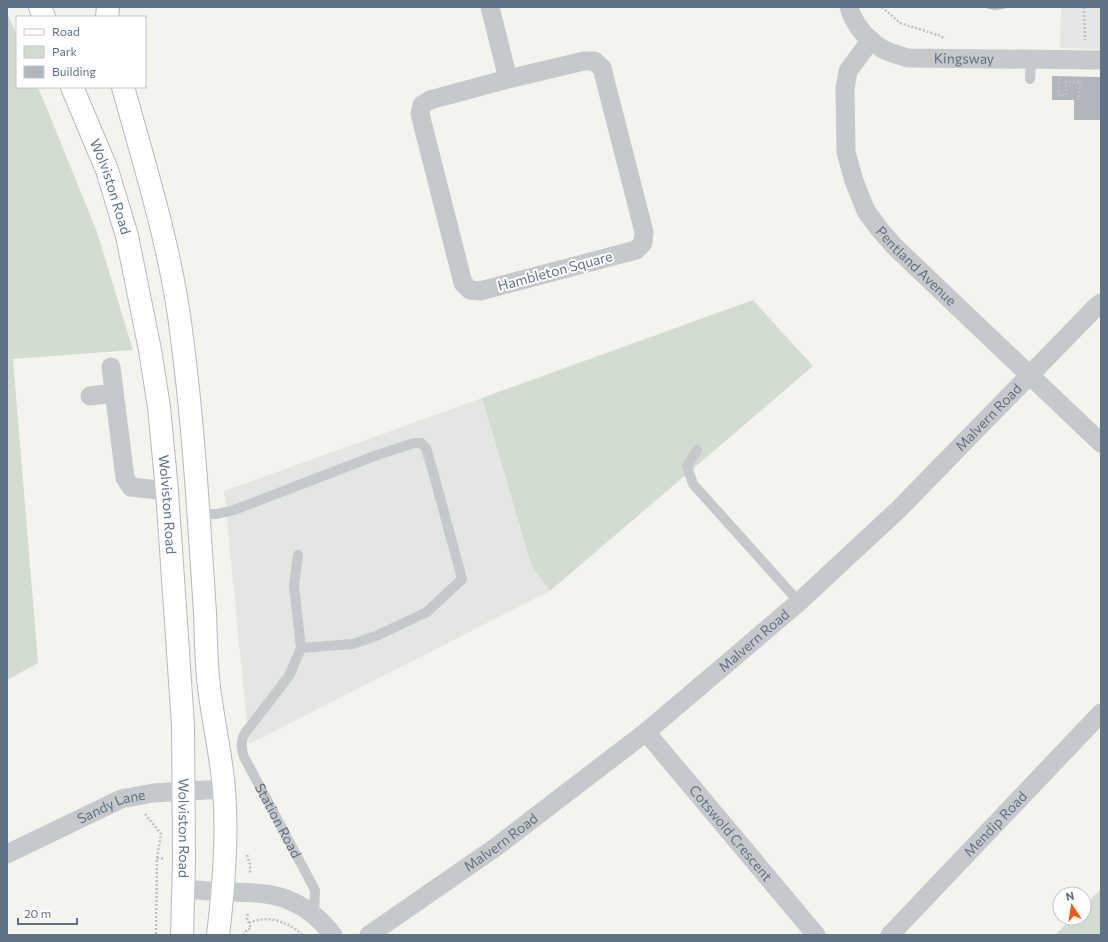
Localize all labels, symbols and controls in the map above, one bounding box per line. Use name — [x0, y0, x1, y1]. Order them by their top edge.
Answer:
legend — [16, 16, 146, 88]
text: Road — [52, 24, 80, 38]
text: Park — [52, 44, 78, 58]
street label: Kingsway — [934, 49, 994, 67]
text: Building — [52, 64, 96, 78]
street label: Wolviston Road — [87, 136, 135, 236]
street label: Pentland Avenue — [873, 223, 960, 309]
street label: Hambleton Square — [496, 247, 614, 294]
street label: Malvern Road — [951, 380, 1025, 454]
street label: Wolviston Road — [156, 454, 180, 555]
street label: Malvern Road — [715, 605, 792, 675]
street label: Wolviston Road — [175, 778, 193, 878]
street label: Station Road — [252, 780, 305, 861]
street label: Cotswold Crescent — [686, 781, 776, 885]
street label: Sandy Lane — [74, 786, 147, 827]
street label: Mendip Road — [960, 787, 1030, 860]
street label: Malvern Road — [460, 809, 541, 875]
north arrow — [1052, 886, 1092, 926]
text: N — [1064, 889, 1075, 903]
scale bar — [18, 900, 77, 926]
text: 20 m — [24, 906, 51, 920]

